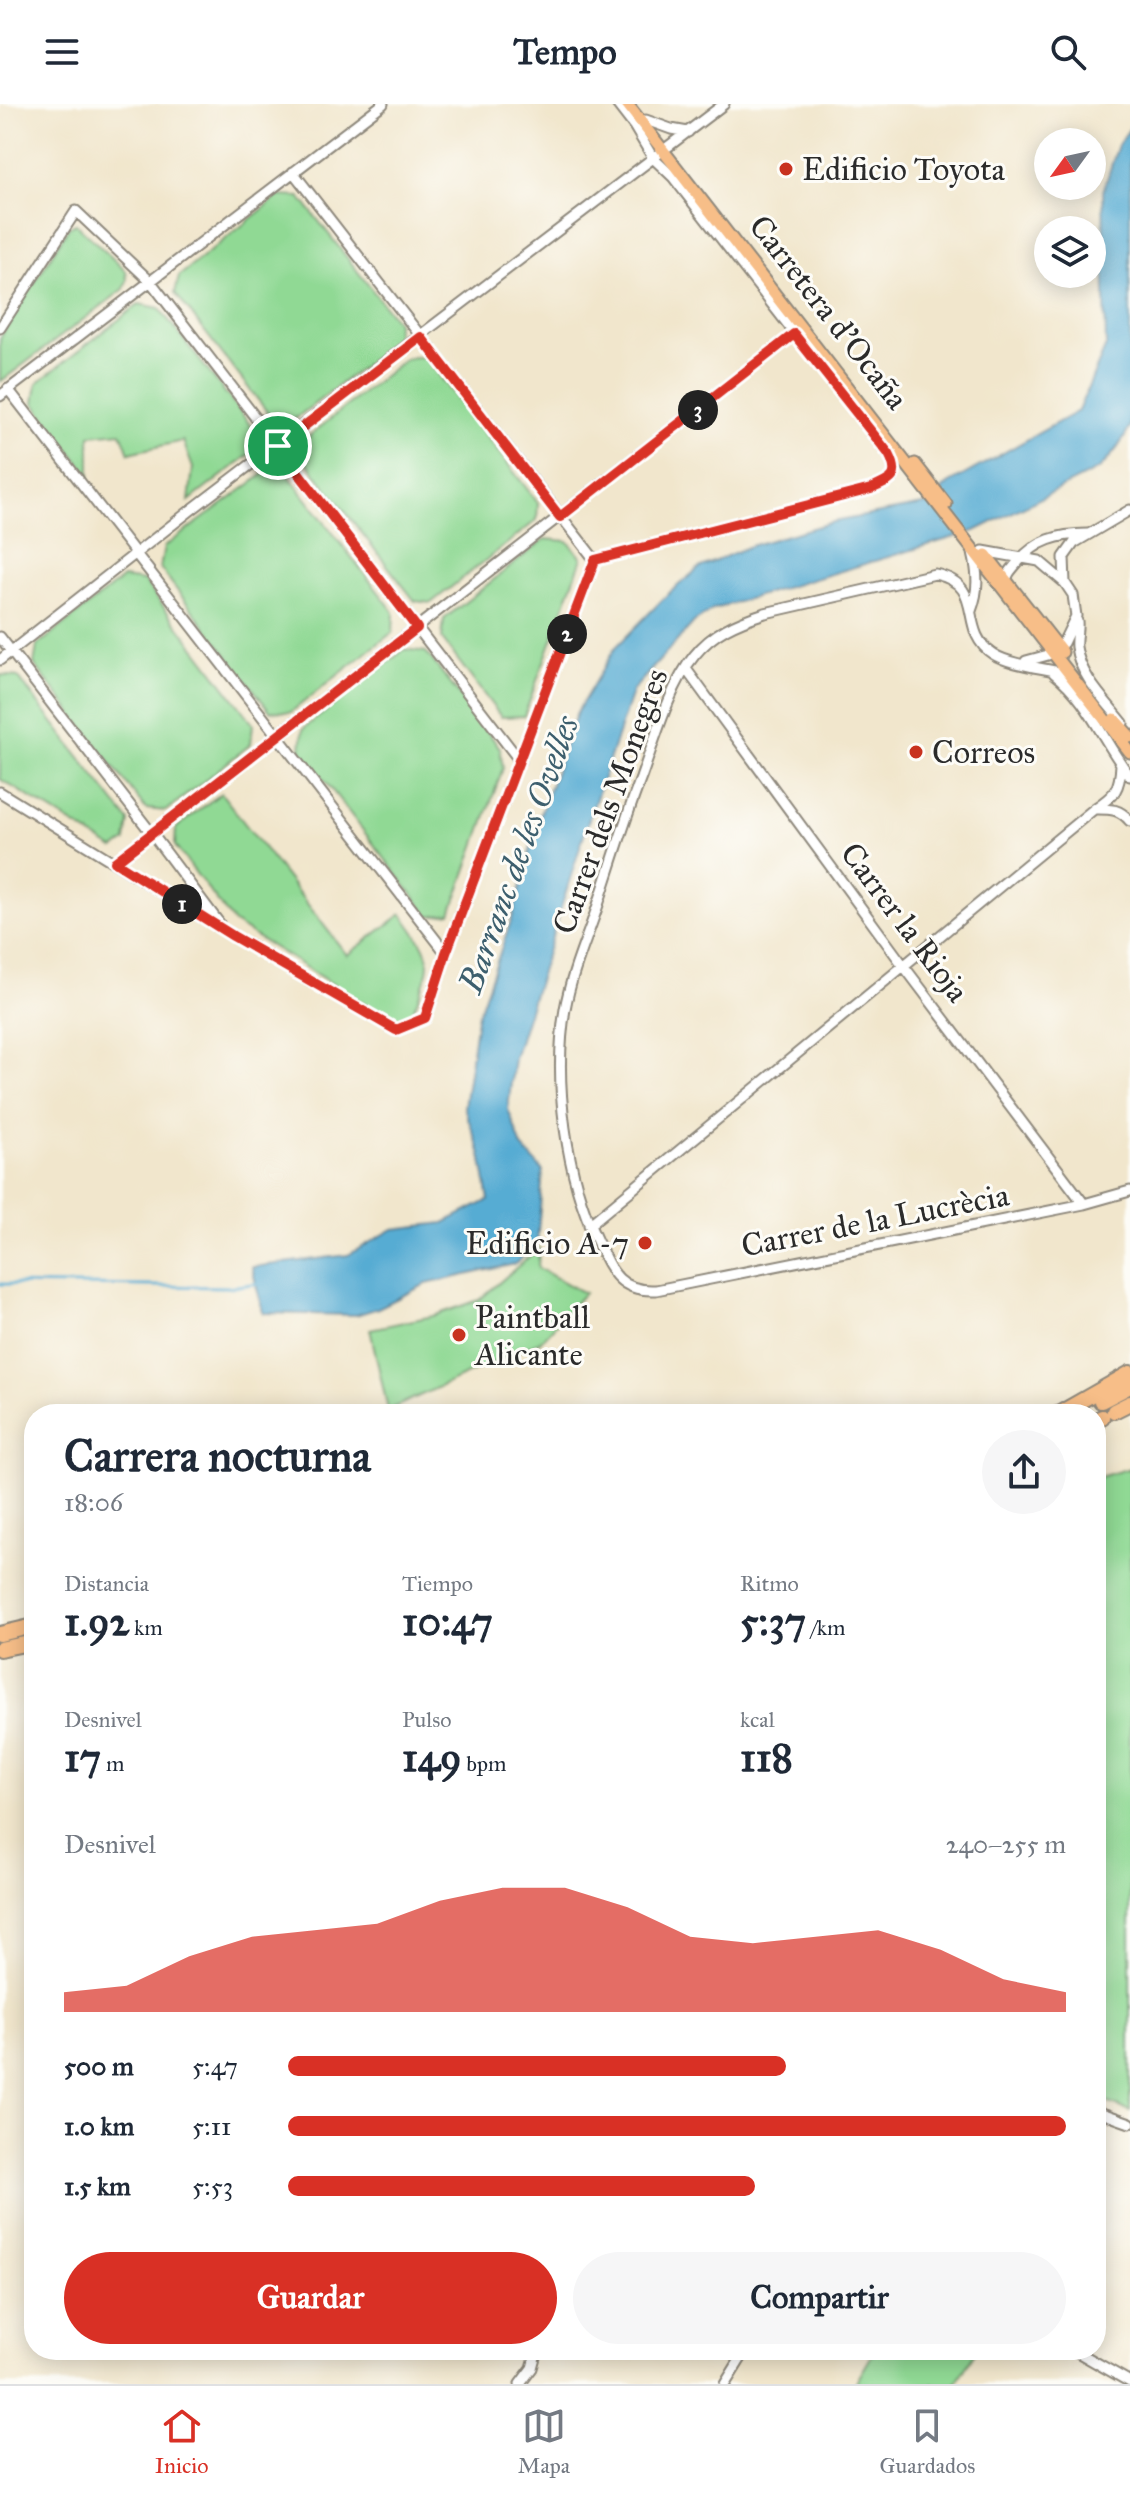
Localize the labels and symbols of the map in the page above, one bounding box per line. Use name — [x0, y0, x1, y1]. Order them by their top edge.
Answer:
north arrow — [1034, 128, 1106, 200]
place label: Edificio Toyota — [802, 150, 1005, 189]
marker: Edificio Toyota — [777, 160, 795, 178]
street label: Carretera d'Ocaña — [741, 207, 917, 418]
pin: 3 — [678, 390, 718, 430]
pin — [244, 412, 312, 480]
pin: 2 — [547, 614, 587, 654]
street label: Carrer dels Monegres — [544, 663, 677, 939]
water label: Barranc de les Ovelles — [449, 709, 588, 1000]
place label: Correos — [932, 733, 1035, 772]
marker: Correos — [907, 743, 925, 761]
street label: Carrer la Rioja — [832, 835, 977, 1010]
pin: 1 — [162, 884, 202, 924]
street label: Carrer de la Lucrècia — [738, 1175, 1013, 1266]
place label: Edificio A-7 — [466, 1224, 629, 1263]
marker: Edificio A-7 — [636, 1234, 654, 1252]
place label: Paintball Alicante — [473, 1298, 590, 1374]
marker: Paintball Alicante — [450, 1326, 468, 1344]

